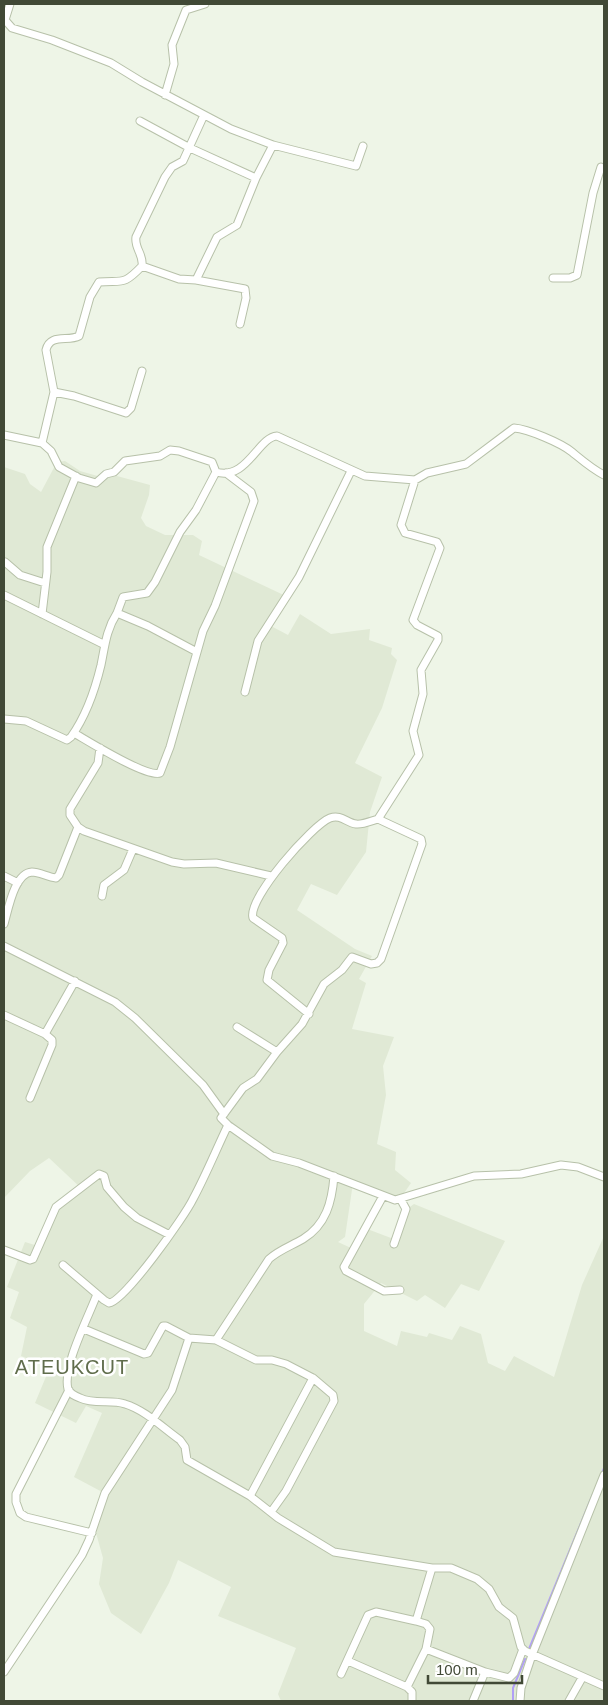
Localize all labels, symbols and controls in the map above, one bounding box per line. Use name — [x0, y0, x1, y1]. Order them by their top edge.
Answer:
district label: ATEUKCUT — [15, 1356, 129, 1378]
scale bar — [428, 1652, 522, 1684]
text: 100 m — [436, 1661, 478, 1678]

